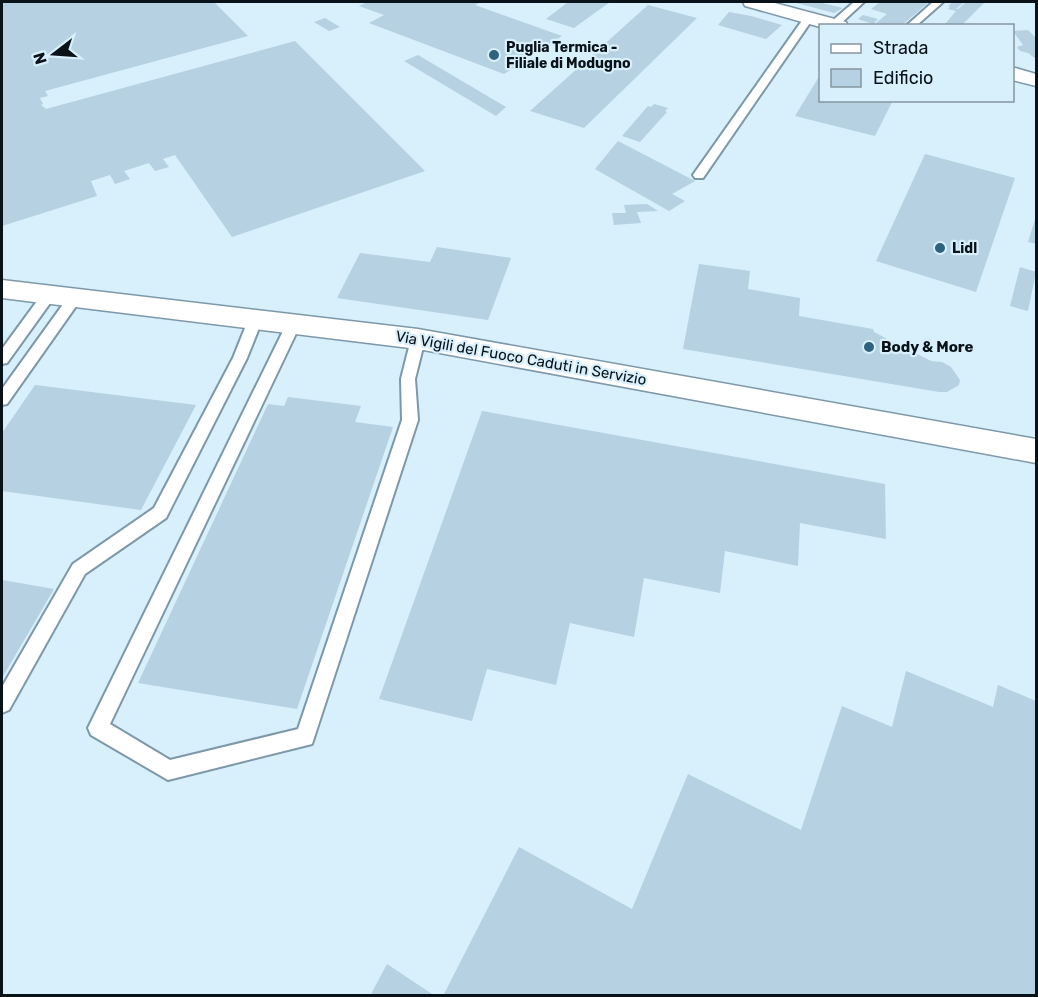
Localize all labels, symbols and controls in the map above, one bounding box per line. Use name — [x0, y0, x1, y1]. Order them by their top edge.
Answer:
north arrow — [24, 24, 84, 84]
legend — [819, 24, 1014, 102]
text: Strada — [873, 37, 929, 59]
place label: Puglia Termica - Filiale di Modugno — [506, 39, 630, 72]
marker: Puglia Termica - Filiale di Modugno — [487, 48, 501, 62]
text: N — [29, 50, 51, 67]
text: Edificio — [873, 67, 933, 89]
place label: Lidl — [952, 240, 977, 257]
marker: Lidl — [933, 241, 947, 255]
street label: Via Vigili del Fuoco Caduti in Servizio — [394, 327, 648, 389]
place label: Body & More — [881, 338, 974, 356]
marker: Body & More — [862, 340, 876, 354]

